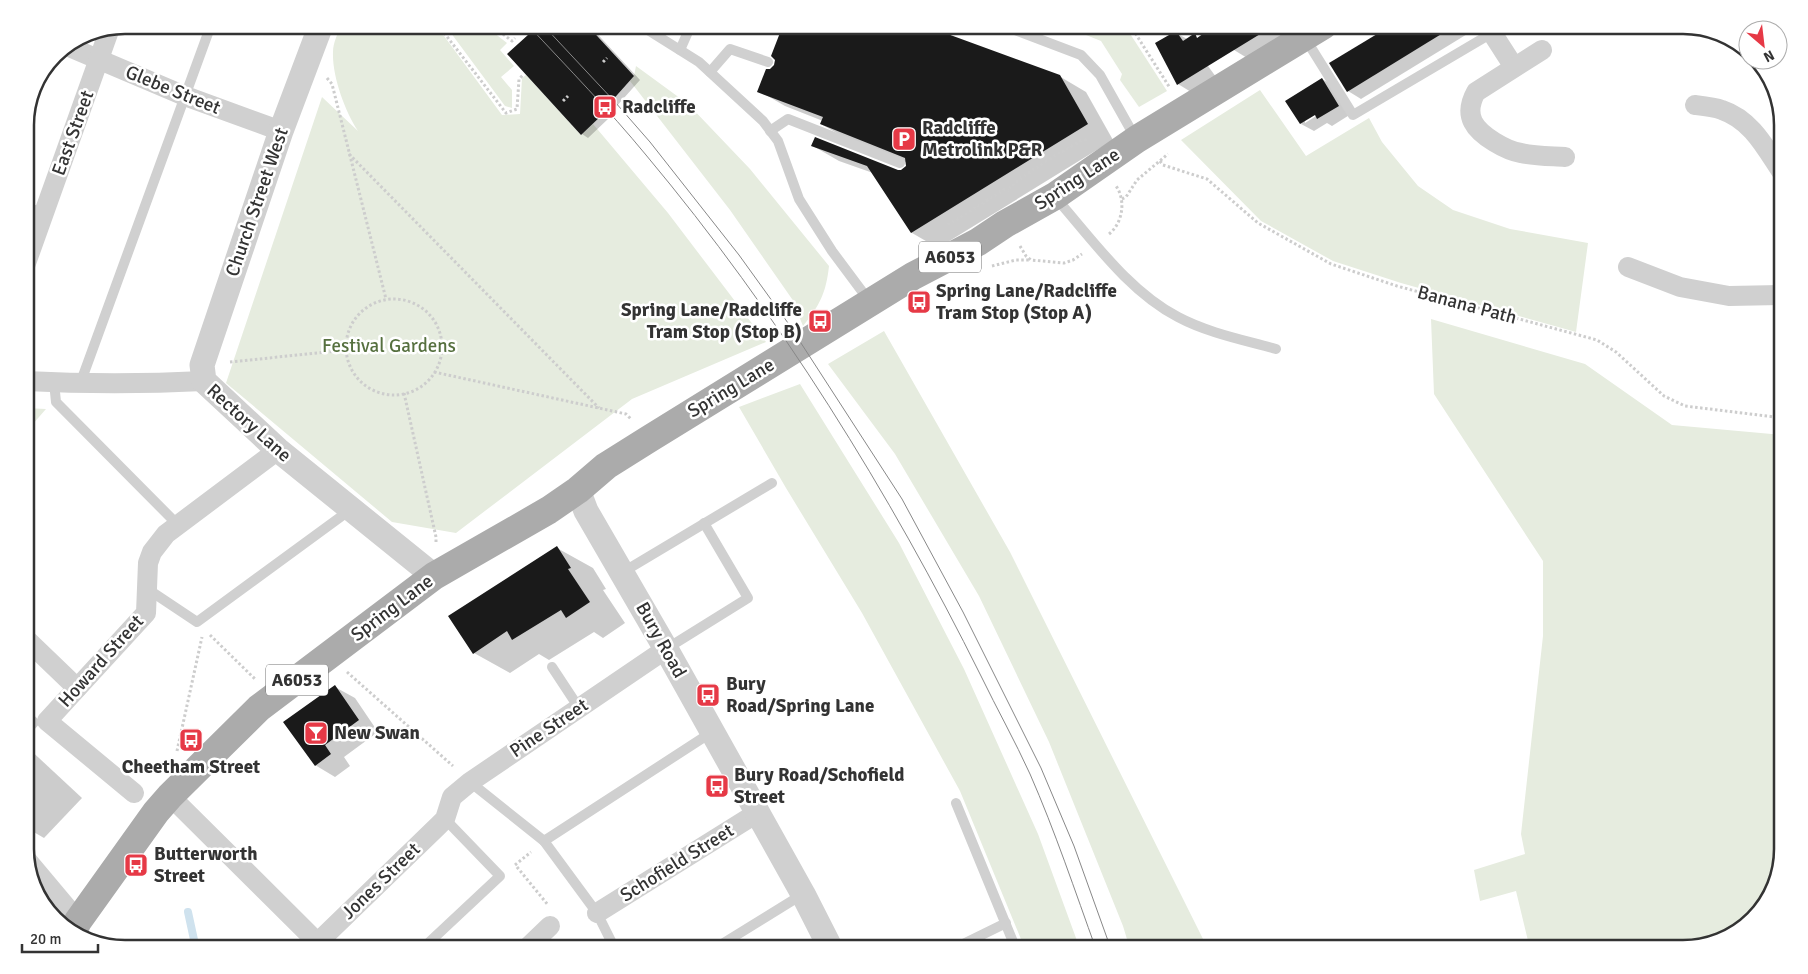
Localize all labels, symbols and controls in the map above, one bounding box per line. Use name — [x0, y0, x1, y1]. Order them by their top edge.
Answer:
north arrow — [1738, 20, 1788, 70]
text: N — [1761, 46, 1777, 66]
street label: Glebe Street — [122, 60, 224, 120]
street label: East Street — [47, 87, 100, 179]
bus stop icon: Radcliffe — [592, 94, 618, 120]
place label: Radcliffe — [622, 95, 696, 119]
place label: Radcliffe Metrolink P&R — [922, 116, 1043, 162]
street label: Church Street West — [220, 124, 294, 280]
parking icon: Radcliffe Metrolink P&R — [891, 126, 917, 152]
street label: Spring Lane — [1030, 143, 1124, 215]
road number: A6053 — [919, 242, 981, 272]
place label: Spring Lane/Radcliffe Tram Stop (Stop A) — [936, 279, 1117, 325]
street label: Banana Path — [1415, 280, 1519, 330]
bus stop icon: Spring Lane/Radcliffe Tram Stop (Stop A) — [906, 289, 932, 315]
place label: Spring Lane/Radcliffe Tram Stop (Stop B) — [621, 298, 802, 344]
bus stop icon: Spring Lane/Radcliffe Tram Stop (Stop B) — [807, 308, 833, 334]
park label: Festival Gardens — [322, 334, 456, 358]
street label: Spring Lane — [683, 353, 779, 423]
street label: Rectory Lane — [202, 379, 296, 467]
street label: Spring Lane — [346, 569, 438, 647]
street label: Bury Road — [630, 598, 692, 682]
street label: Howard Street — [53, 610, 149, 712]
road number: A6053 — [266, 664, 328, 696]
place label: Bury Road/Spring Lane — [726, 672, 874, 718]
bus stop icon: Bury Road/Spring Lane — [695, 682, 721, 708]
street label: Pine Street — [505, 693, 593, 763]
bar icon: New Swan — [303, 720, 329, 746]
place label: New Swan — [334, 721, 420, 745]
bus stop icon: Cheetham Street — [178, 727, 204, 753]
place label: Cheetham Street — [122, 755, 260, 779]
place label: Bury Road/Schofield Street — [734, 763, 905, 809]
bus stop icon: Bury Road/Schofield Street — [704, 773, 730, 799]
street label: Schofield Street — [616, 818, 739, 907]
street label: Jones Street — [337, 837, 426, 924]
place label: Butterworth Street — [154, 842, 258, 888]
bus stop icon: Butterworth Street — [123, 852, 149, 878]
scale bar — [22, 922, 99, 954]
text: 20 m — [30, 930, 61, 948]

